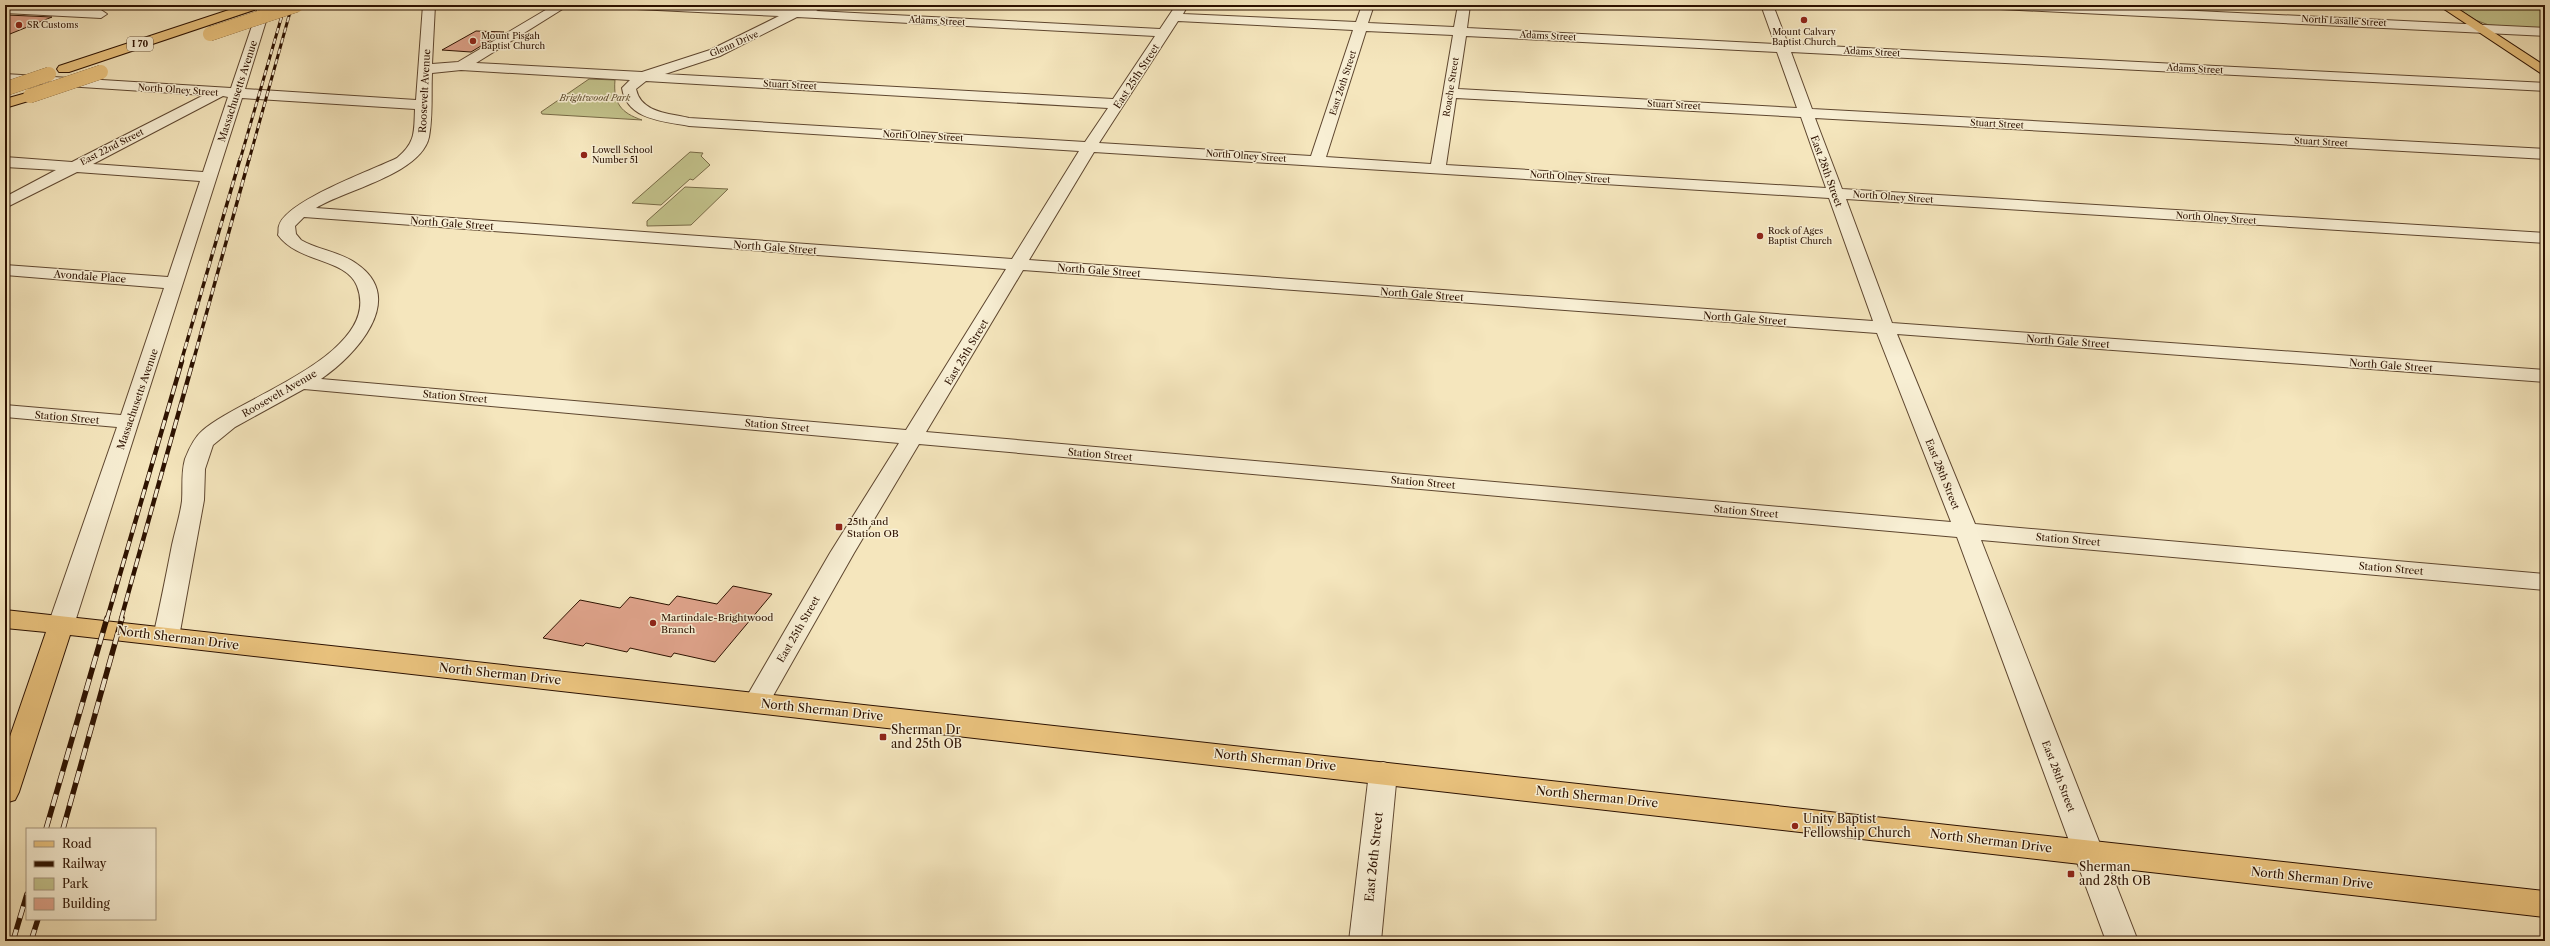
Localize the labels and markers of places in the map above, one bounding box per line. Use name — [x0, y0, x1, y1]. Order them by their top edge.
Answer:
marker: Mount Calvary Baptist Church — [1799, 15, 1809, 25]
place label: SR Customs — [27, 19, 78, 30]
marker: SR Customs — [14, 20, 24, 30]
place label: Mount Calvary Baptist Church — [1772, 26, 1837, 47]
place label: Mount Pisgah Baptist Church — [481, 30, 545, 51]
marker: Mount Pisgah Baptist Church — [468, 36, 478, 46]
place label: Lowell School Number 51 — [592, 144, 653, 165]
marker: Lowell School Number 51 — [579, 150, 589, 160]
place label: Rock of Ages Baptist Church — [1768, 225, 1832, 246]
marker: Rock of Ages Baptist Church — [1755, 231, 1765, 241]
place label: 25th and Station OB — [847, 515, 899, 540]
marker: 25th and Station OB — [834, 522, 844, 532]
place label: Martindale-Brightwood Branch — [661, 611, 773, 636]
marker: Martindale-Brightwood Branch — [648, 618, 658, 628]
place label: Sherman Dr and 25th OB — [891, 722, 962, 751]
marker: Sherman Dr and 25th OB — [878, 732, 888, 742]
place label: Unity Baptist Fellowship Church — [1803, 811, 1911, 840]
marker: Unity Baptist Fellowship Church — [1790, 821, 1800, 831]
place label: Sherman and 28th OB — [2079, 859, 2151, 888]
marker: Sherman and 28th OB — [2066, 869, 2076, 879]

